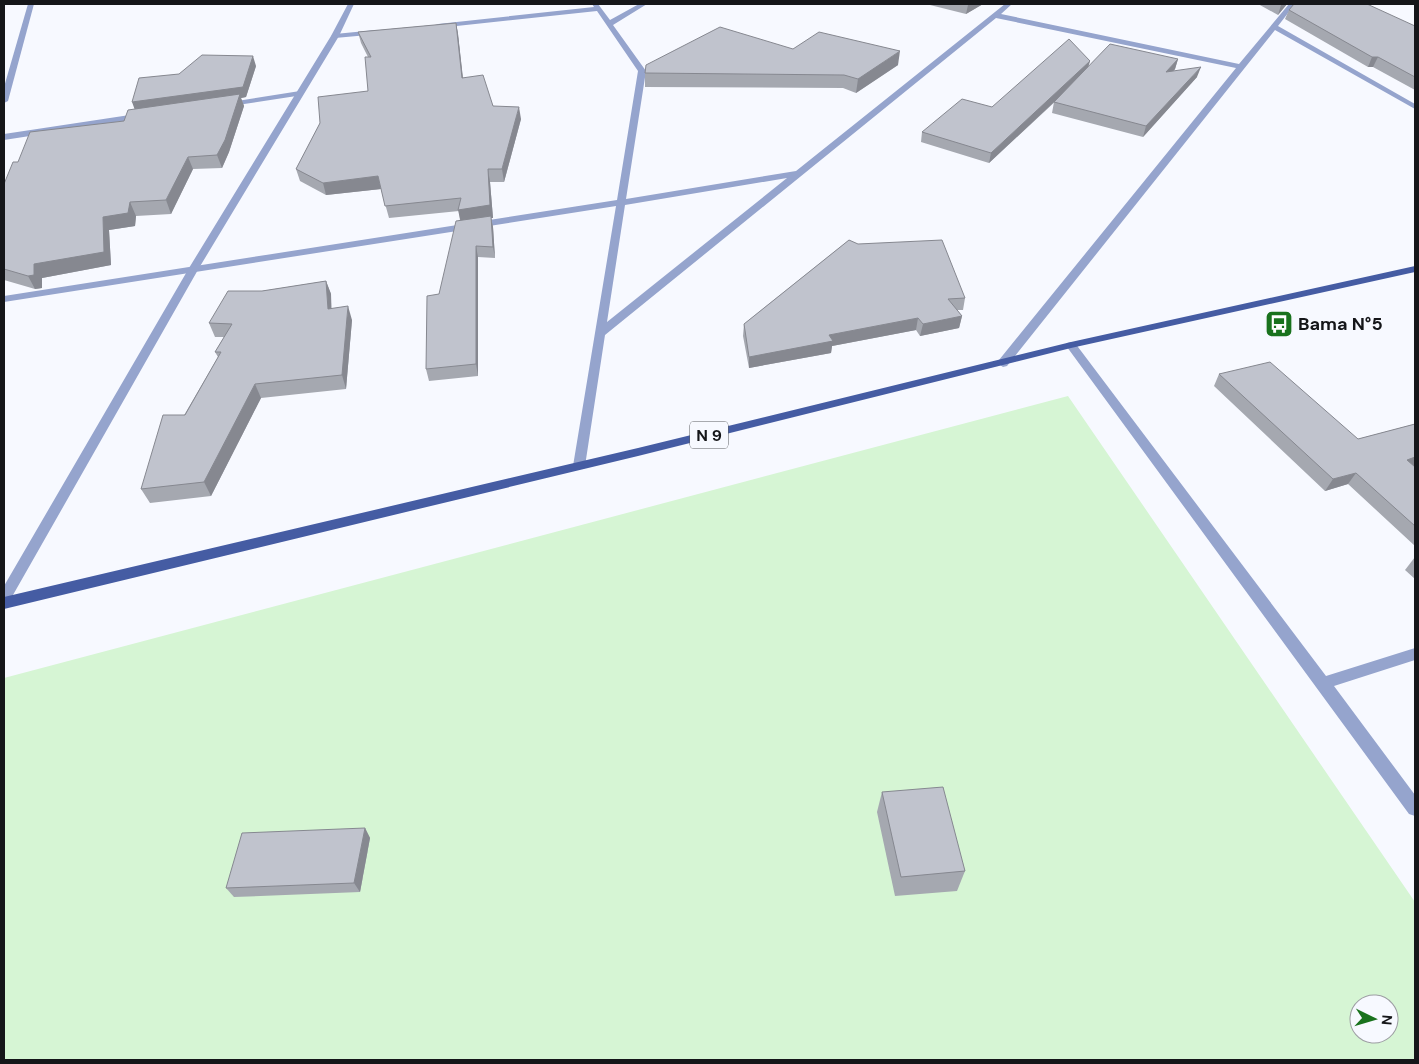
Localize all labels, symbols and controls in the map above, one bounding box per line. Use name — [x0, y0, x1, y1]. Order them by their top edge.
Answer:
bus stop icon: Bama N°5 — [1264, 309, 1294, 339]
place label: Bama N°5 — [1298, 312, 1383, 336]
road number: N 9 — [690, 422, 728, 448]
north arrow — [1349, 994, 1399, 1044]
text: N — [1378, 1014, 1396, 1026]

